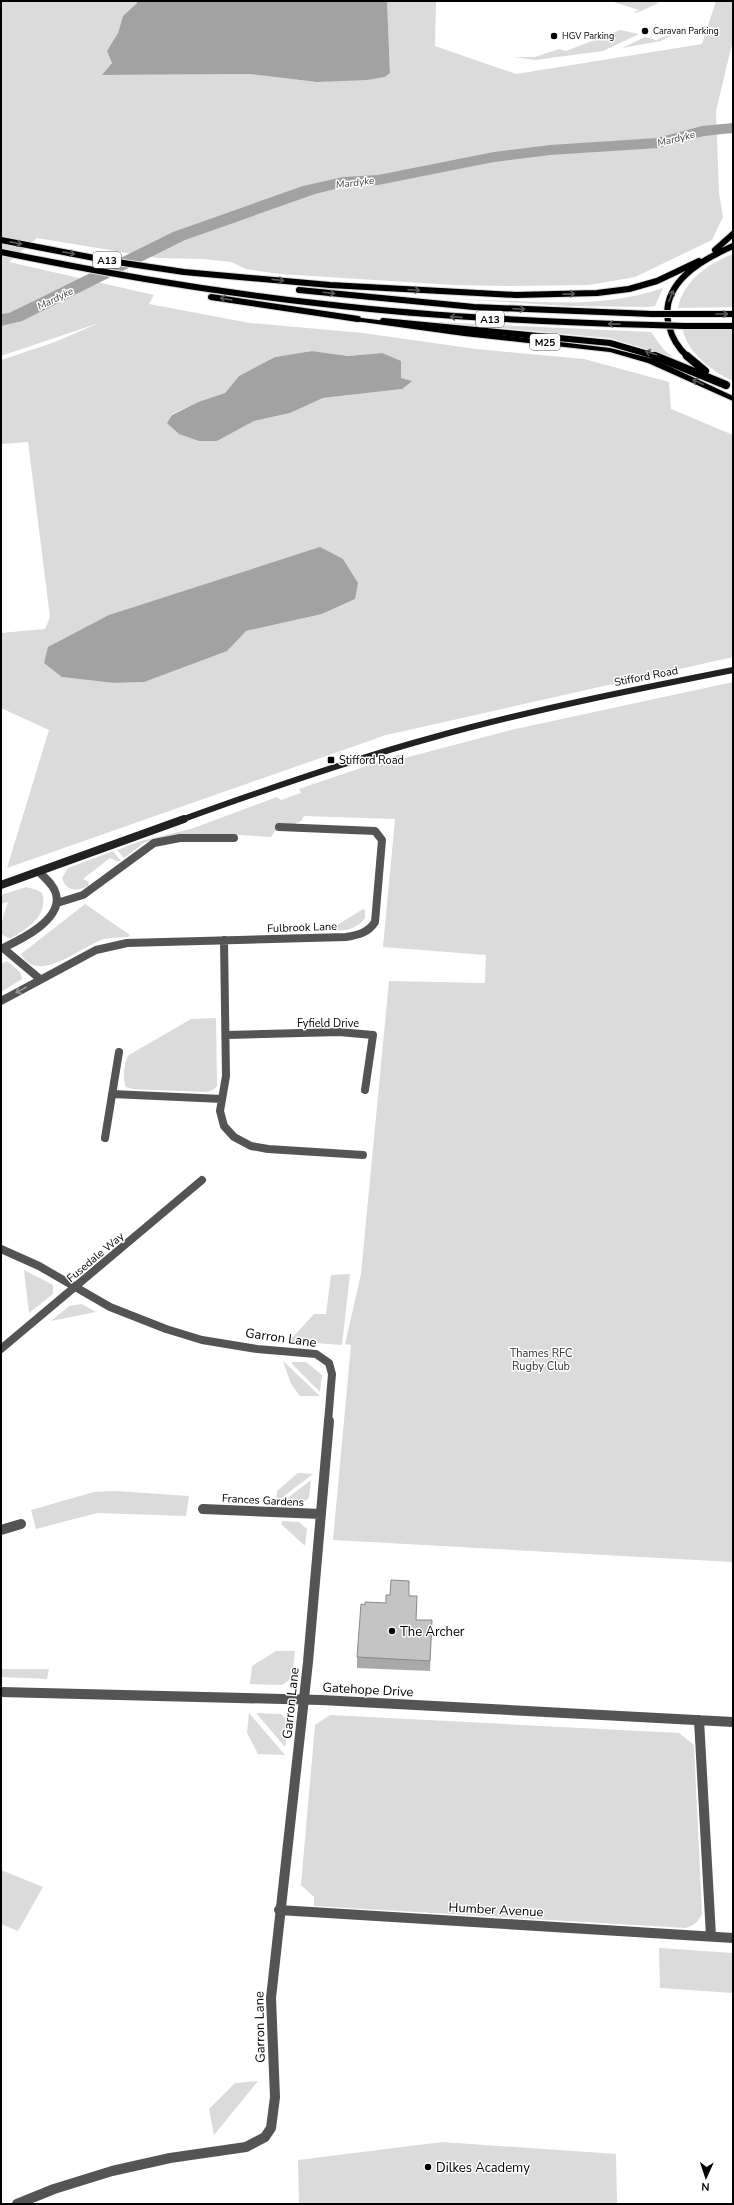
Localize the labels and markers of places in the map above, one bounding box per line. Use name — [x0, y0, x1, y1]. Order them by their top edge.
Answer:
place label: Caravan Parking — [653, 25, 719, 37]
marker: Caravan Parking — [640, 26, 650, 36]
place label: HGV Parking — [562, 30, 614, 42]
marker: HGV Parking — [549, 31, 559, 41]
place label: Stifford Road — [339, 753, 404, 768]
marker: Stifford Road — [326, 755, 336, 765]
place label: The Archer — [400, 1623, 465, 1641]
marker: The Archer — [387, 1626, 397, 1636]
place label: Dilkes Academy — [436, 2159, 530, 2177]
marker: Dilkes Academy — [423, 2162, 433, 2172]

